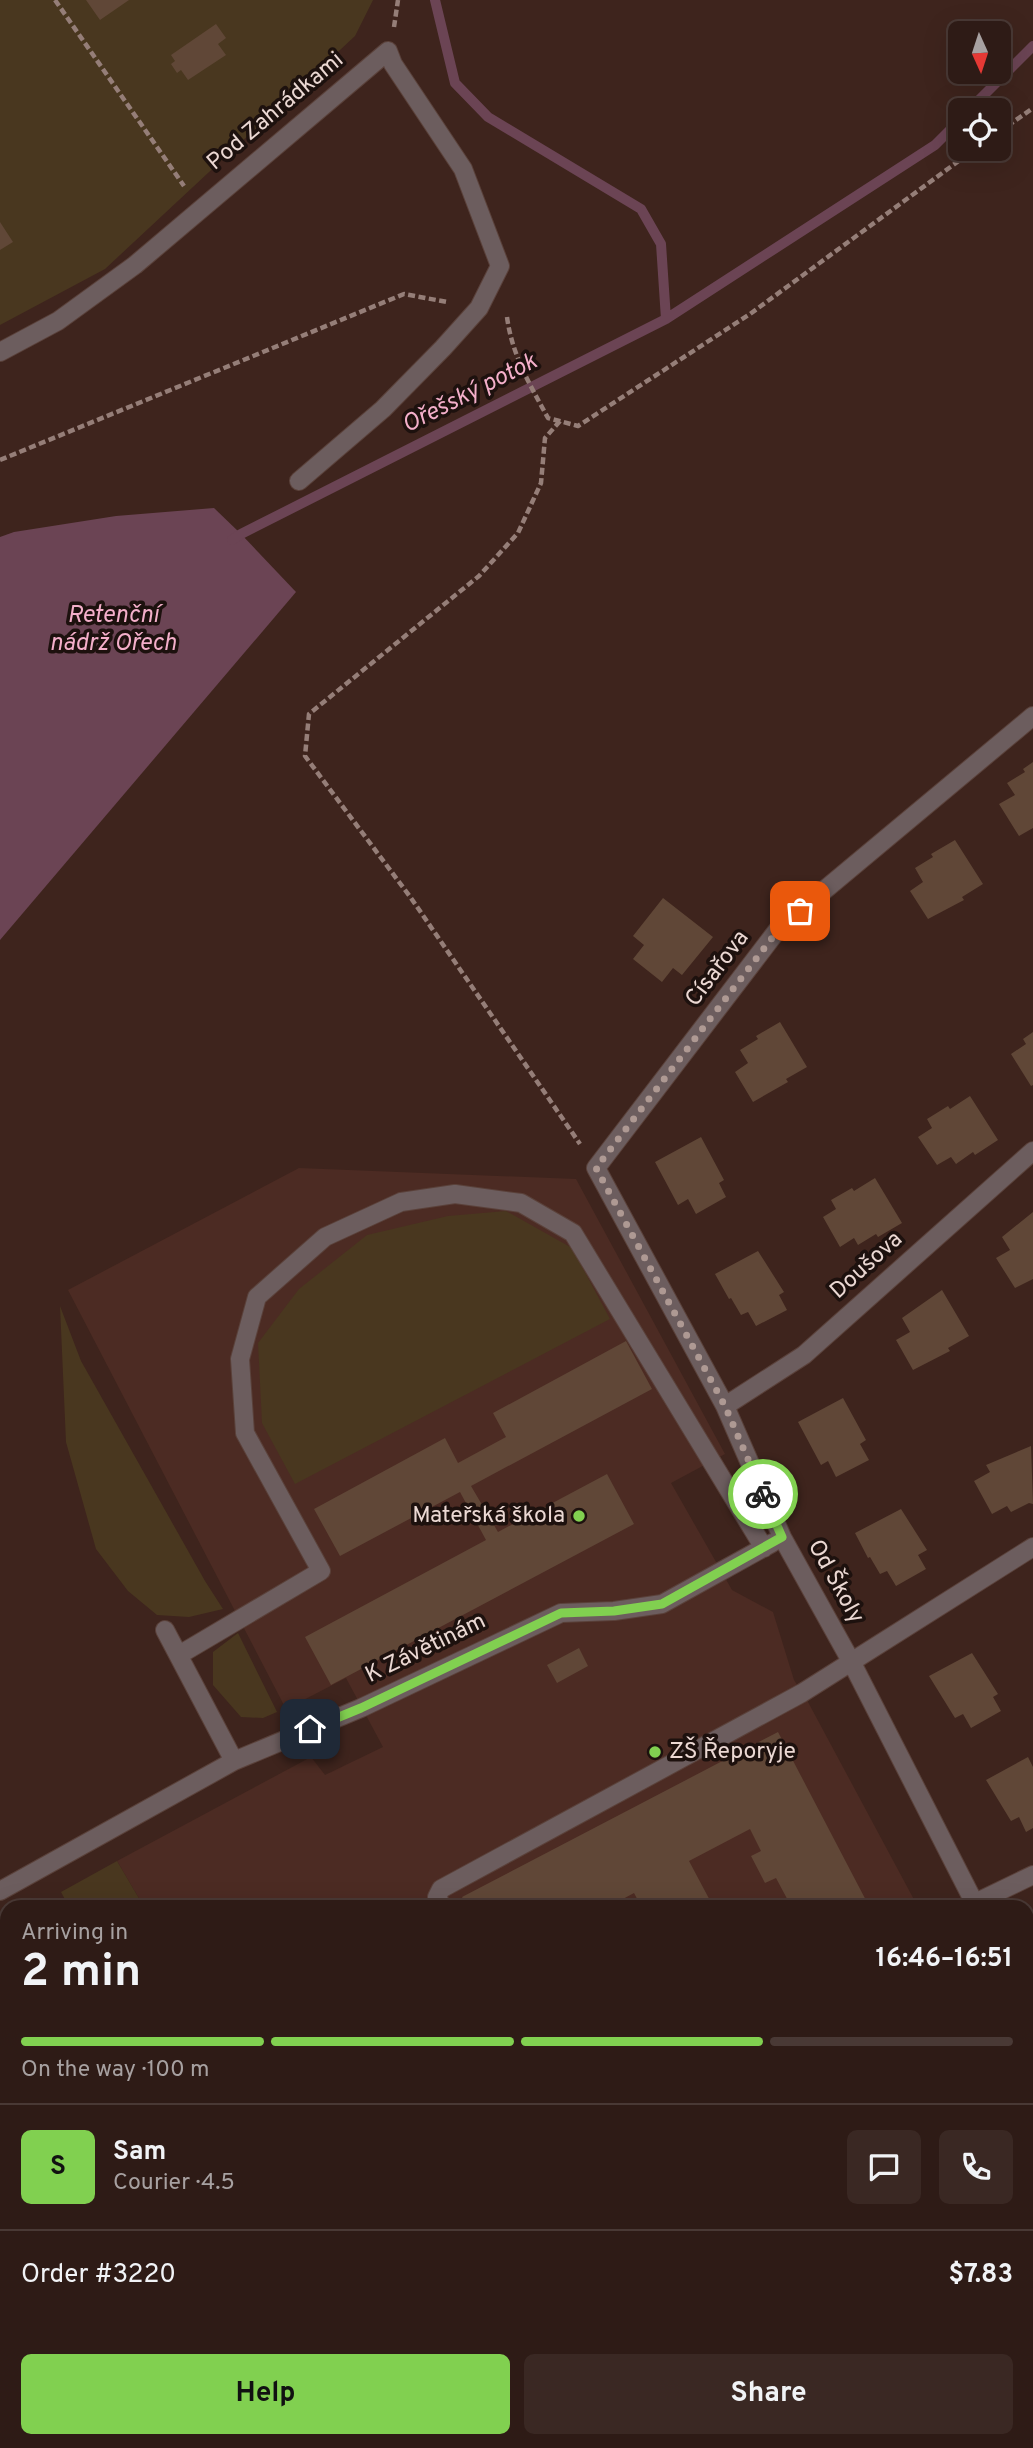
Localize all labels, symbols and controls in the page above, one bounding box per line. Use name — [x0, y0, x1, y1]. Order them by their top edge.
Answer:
north arrow — [948, 21, 1012, 84]
map controls — [948, 21, 1011, 161]
street label: Pod Zahrádkami — [202, 46, 350, 178]
button: locate — [948, 98, 1011, 161]
water label: Ořešský potok — [398, 347, 543, 441]
water label: Retenční nádrž Ořech — [50, 601, 176, 659]
pin — [770, 881, 830, 941]
icon: bag — [781, 892, 819, 930]
street label: Císařova — [680, 925, 756, 1013]
street label: Doušova — [825, 1226, 909, 1306]
courier — [728, 1459, 798, 1529]
icon: bike — [744, 1475, 782, 1513]
place label: Mateřská škola — [412, 1502, 565, 1531]
marker: Mateřská škola — [571, 1508, 587, 1524]
street label: Od Školy — [800, 1534, 872, 1629]
street label: K Závětinám — [361, 1607, 491, 1691]
pin — [280, 1699, 340, 1759]
icon: home — [291, 1710, 329, 1748]
place label: ZŠ Řeporyje — [669, 1736, 796, 1767]
marker: ZŠ Řeporyje — [647, 1744, 663, 1760]
text: Arriving in — [21, 1919, 128, 1948]
text: 16:46–16:51 — [876, 1943, 1013, 1976]
text: 2 min — [21, 1944, 141, 2003]
text: On the way · 100 m — [21, 2056, 210, 2085]
button: chat — [847, 2130, 921, 2204]
button: phone — [939, 2130, 1013, 2204]
text: Sam — [113, 2136, 166, 2169]
text: S — [50, 2151, 66, 2184]
text: Courier · 4.5 — [113, 2169, 235, 2198]
text: Order #3220 — [21, 2259, 176, 2292]
text: $7.83 — [948, 2259, 1013, 2292]
button: Help — [21, 2354, 510, 2434]
button: Share — [524, 2354, 1013, 2434]

